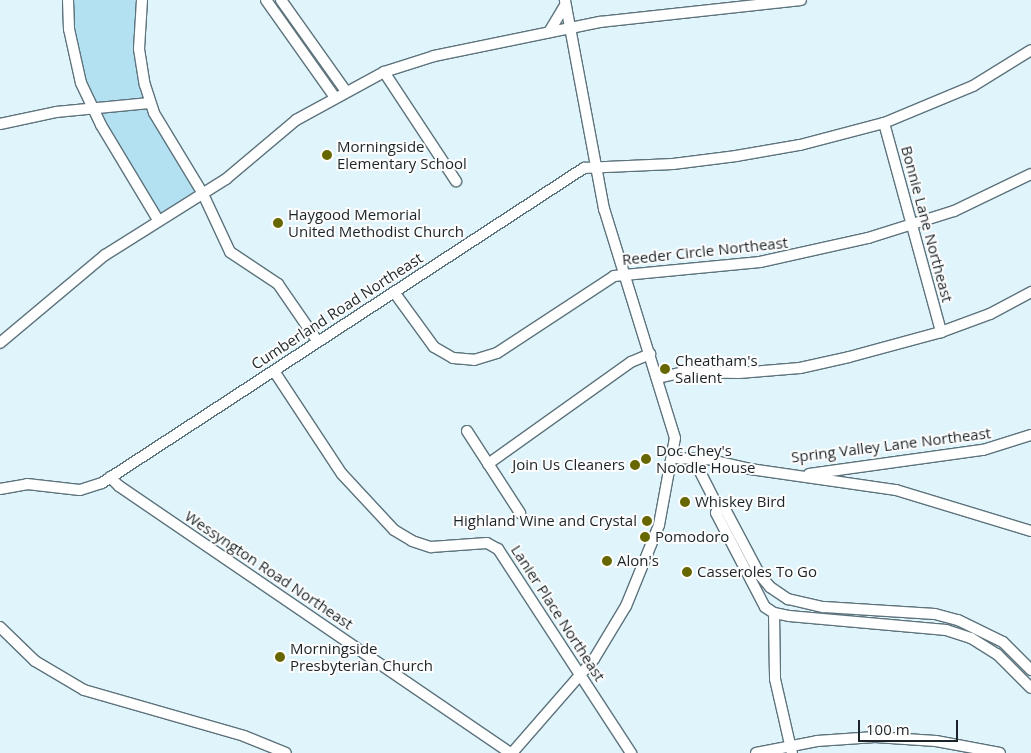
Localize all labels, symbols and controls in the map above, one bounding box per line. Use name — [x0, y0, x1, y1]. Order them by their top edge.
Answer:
place label: Morningside Elementary School — [337, 137, 467, 172]
street label: Bonnie Lane Northeast — [897, 144, 957, 304]
marker: Morningside Elementary School — [321, 149, 333, 161]
place label: Haygood Memorial United Methodist Church — [288, 205, 464, 240]
marker: Haygood Memorial United Methodist Church — [272, 217, 284, 229]
street label: Reeder Circle Northeast — [621, 233, 789, 269]
street label: Cumberland Road Northeast — [248, 249, 426, 373]
place label: Cheatham's Salient — [675, 351, 758, 386]
marker: Cheatham's Salient — [659, 363, 671, 375]
street label: Spring Valley Lane Northeast — [790, 424, 992, 466]
place label: Doc Chey's Noodle House — [656, 441, 755, 476]
marker: Doc Chey's Noodle House — [640, 453, 652, 465]
place label: Join Us Cleaners — [512, 456, 625, 474]
marker: Join Us Cleaners — [629, 459, 641, 471]
place label: Whiskey Bird — [695, 493, 785, 511]
marker: Whiskey Bird — [679, 496, 691, 508]
street label: Wessyngton Road Northeast — [182, 507, 356, 633]
place label: Highland Wine and Crystal — [453, 512, 637, 530]
marker: Highland Wine and Crystal — [641, 515, 653, 527]
place label: Pomodoro — [655, 528, 729, 546]
marker: Pomodoro — [639, 531, 651, 543]
street label: Lanier Place Northeast — [507, 542, 609, 684]
place label: Alon's — [617, 552, 659, 570]
marker: Alon's — [601, 555, 613, 567]
place label: Casseroles To Go — [697, 563, 817, 581]
marker: Casseroles To Go — [681, 566, 693, 578]
place label: Morningside Presbyterian Church — [290, 639, 433, 674]
marker: Morningside Presbyterian Church — [274, 651, 286, 663]
scale bar — [861, 710, 961, 742]
text: 100 m — [866, 719, 910, 739]

